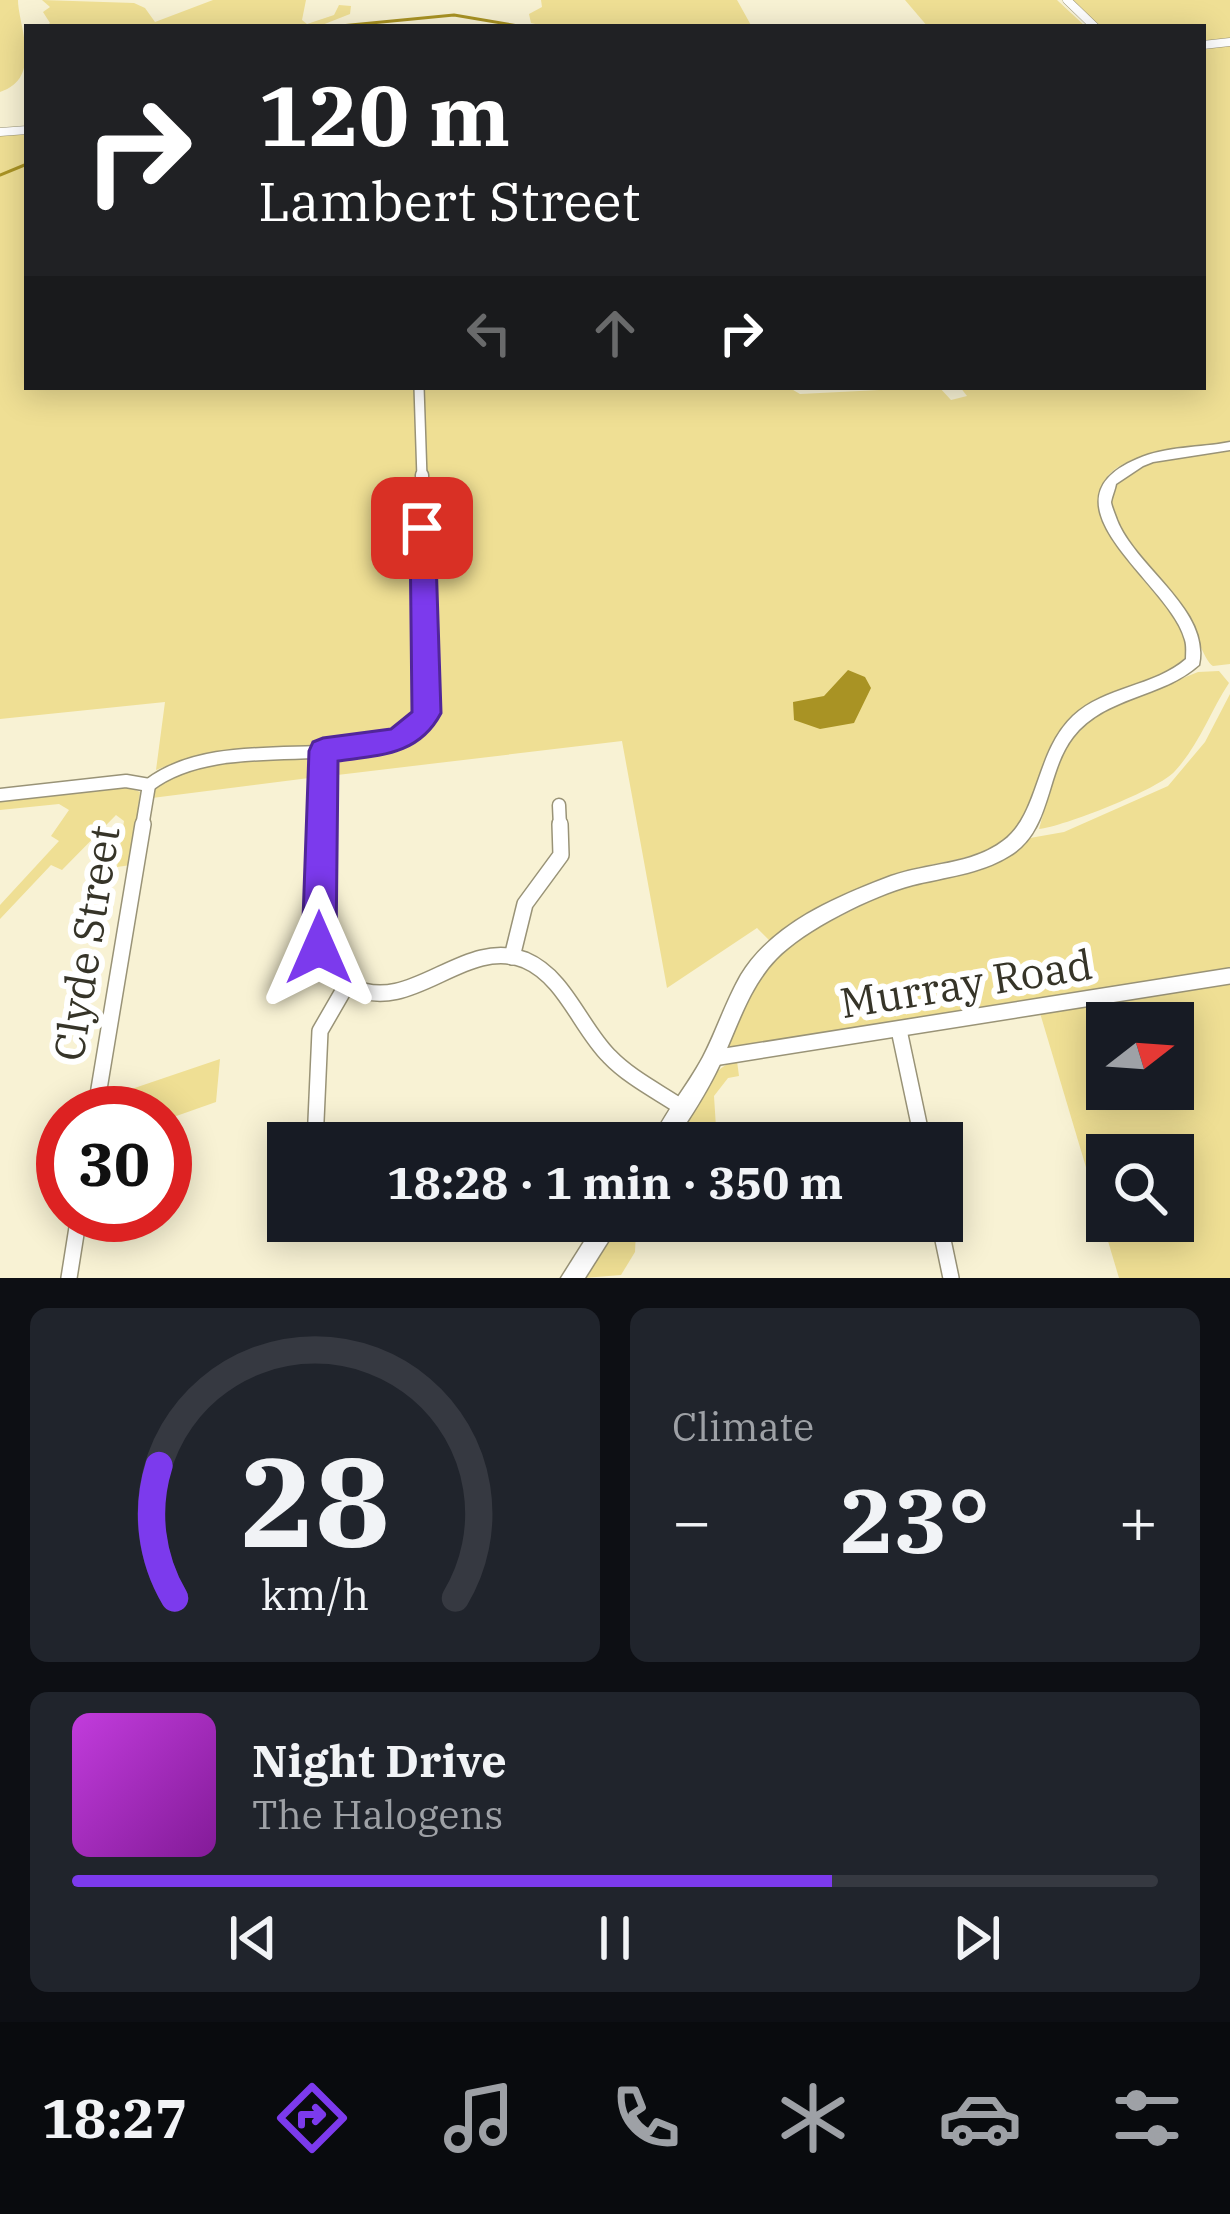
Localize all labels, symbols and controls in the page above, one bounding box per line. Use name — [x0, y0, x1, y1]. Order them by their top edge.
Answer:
text: 120 m — [258, 60, 510, 169]
icon: right — [60, 72, 216, 228]
text: Lambert Street — [258, 166, 641, 236]
icon: left — [456, 300, 522, 366]
icon: ahead — [582, 300, 648, 366]
icon: right — [708, 300, 774, 366]
pin — [371, 477, 473, 579]
icon: arrive — [389, 495, 455, 561]
street label: Clyde Street — [40, 821, 132, 1065]
position arrow — [256, 885, 382, 1011]
street label: Murray Road — [836, 936, 1096, 1030]
north arrow — [1086, 1002, 1194, 1110]
map controls — [1086, 1002, 1194, 1242]
speed limit sign: 30 — [36, 1086, 192, 1242]
button: search — [1086, 1134, 1194, 1242]
text: 18:28 · 1 min · 350 m — [387, 1153, 843, 1211]
text: Climate — [672, 1401, 814, 1452]
text: 28 — [240, 1419, 390, 1581]
text: 23° — [840, 1461, 990, 1578]
text: − — [672, 1477, 712, 1563]
text: + — [1118, 1477, 1158, 1563]
text: km/h — [261, 1566, 369, 1622]
text: Night Drive — [252, 1731, 507, 1789]
text: The Halogens — [252, 1789, 503, 1840]
icon: previous — [220, 1905, 286, 1971]
icon: pause — [582, 1905, 648, 1971]
icon: next — [944, 1905, 1010, 1971]
icon: directions — [270, 2076, 354, 2160]
icon: music — [437, 2076, 521, 2160]
icon: phone — [604, 2076, 688, 2160]
icon: climate — [771, 2076, 855, 2160]
icon: car — [938, 2076, 1022, 2160]
icon: filters — [1105, 2076, 1189, 2160]
text: 18:27 — [41, 2083, 187, 2153]

